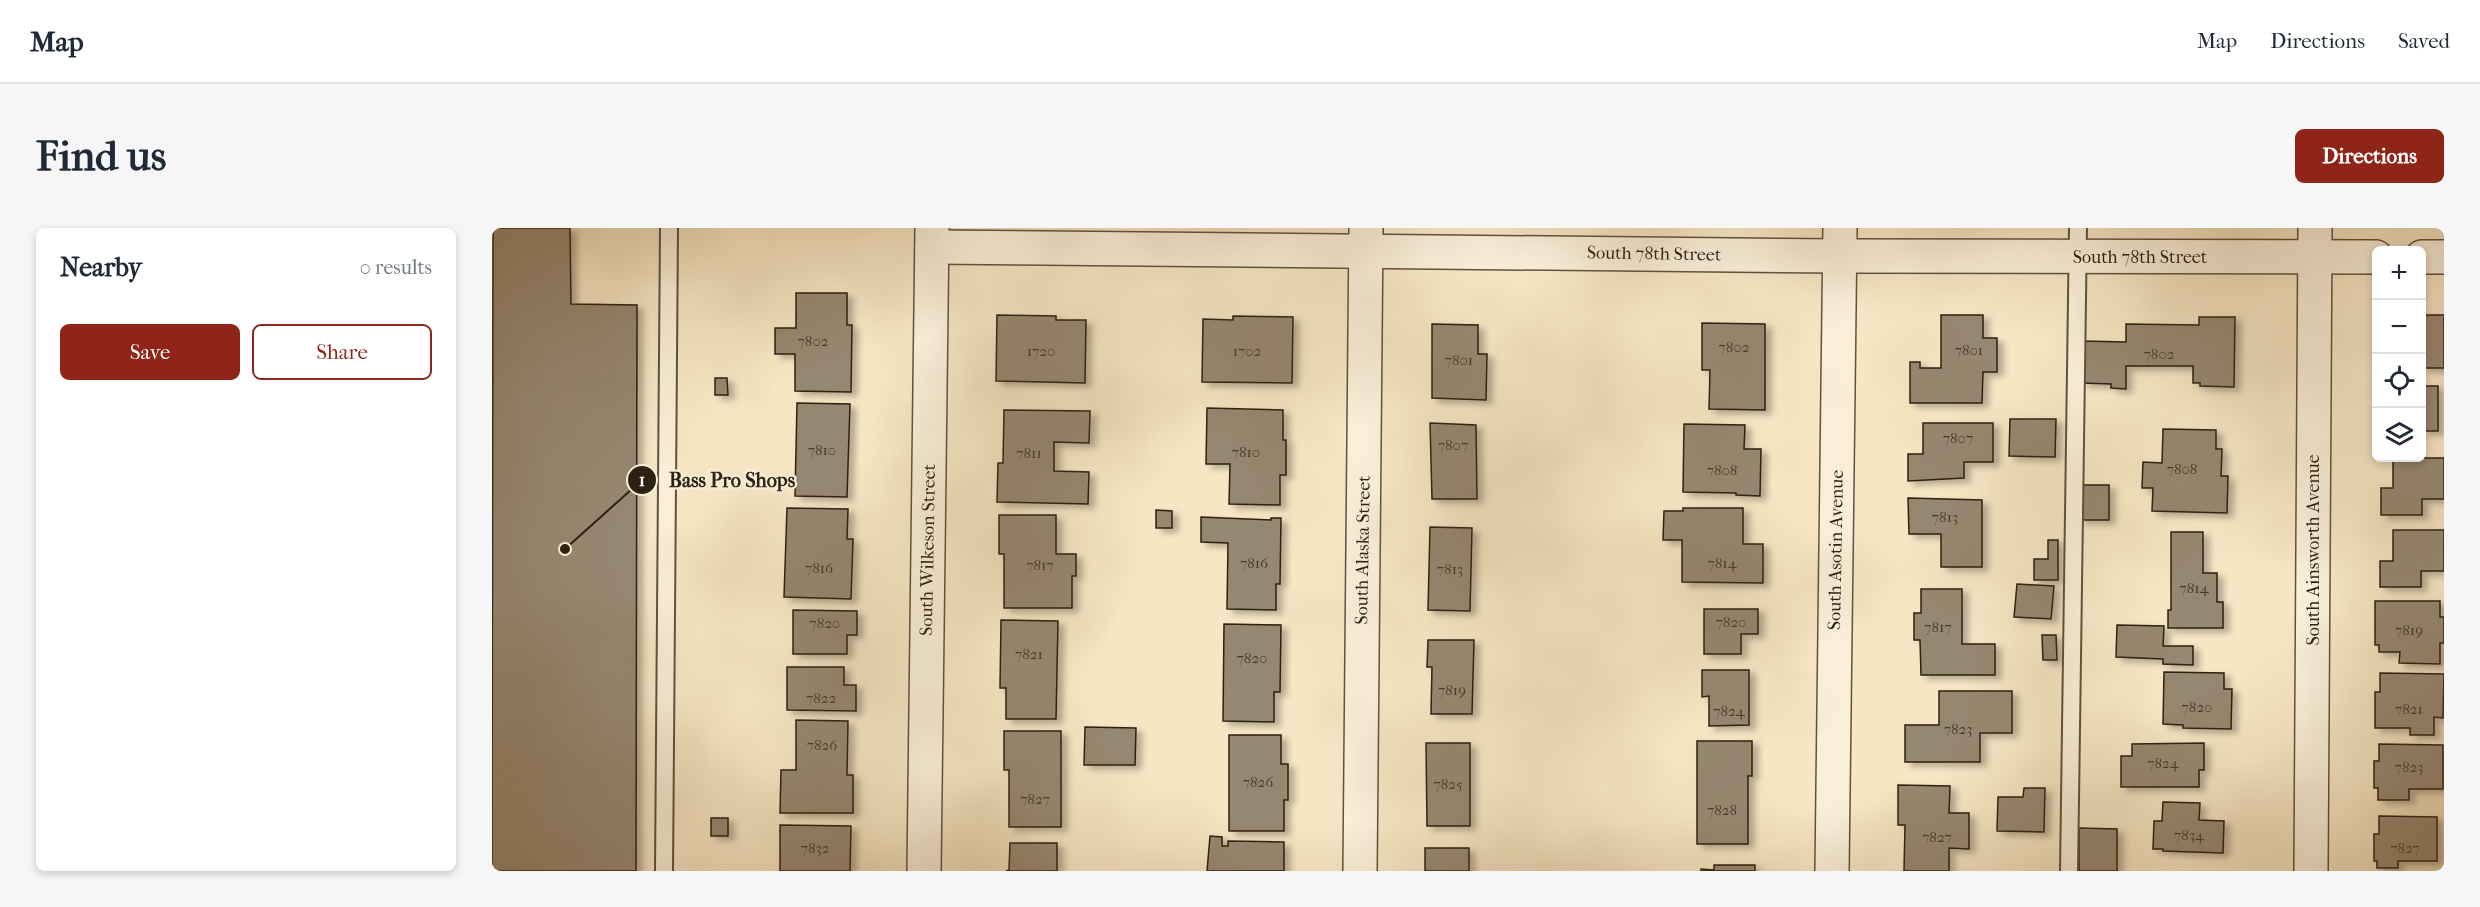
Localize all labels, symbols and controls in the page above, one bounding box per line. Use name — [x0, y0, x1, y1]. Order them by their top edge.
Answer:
text: Map — [30, 25, 84, 58]
text: Map — [2197, 29, 2237, 53]
text: Directions — [2270, 29, 2365, 53]
text: Saved — [2398, 29, 2450, 53]
button: Directions — [2295, 129, 2444, 183]
text: Find us — [36, 132, 166, 181]
street label: South 78th Street — [1587, 242, 1722, 266]
map controls — [2372, 246, 2426, 462]
button: + — [2372, 246, 2426, 300]
street label: South 78th Street — [2073, 247, 2208, 268]
text: Nearby — [60, 252, 142, 283]
text: 0 results — [360, 256, 432, 279]
button: − — [2372, 300, 2426, 354]
button: Save — [60, 324, 240, 380]
button: Share — [252, 324, 432, 380]
house number: 7802 — [798, 332, 829, 350]
house number: 7802 — [1719, 338, 1750, 356]
house number: 7801 — [1955, 341, 1983, 359]
house number: 1720 — [1027, 342, 1055, 360]
house number: 1702 — [1233, 342, 1262, 360]
house number: 7802 — [2144, 345, 2175, 363]
house number: 7801 — [1445, 351, 1473, 369]
button: locate — [2372, 354, 2426, 408]
button: layers — [2372, 408, 2426, 462]
house number: 7807 — [1943, 429, 1973, 447]
house number: 7807 — [1438, 436, 1468, 454]
house number: 7810 — [808, 441, 836, 459]
house number: 7810 — [1232, 443, 1260, 461]
house number: 7811 — [1016, 444, 1042, 462]
street label: South Ainsworth Avenue — [2303, 454, 2324, 646]
house number: 7808 — [2167, 460, 2197, 478]
callout: Bass Pro Shops — [627, 461, 807, 499]
house number: 7808 — [1707, 461, 1737, 479]
street label: South Wilkeson Street — [916, 463, 940, 636]
text: Bass Pro Shops — [669, 469, 796, 492]
text: 1 — [639, 470, 645, 491]
street label: South Asotin Avenue — [1824, 470, 1848, 630]
street label: South Alaska Street — [1351, 475, 1375, 625]
house number: 7813 — [1932, 508, 1958, 526]
house number: 7816 — [1240, 554, 1269, 572]
house number: 7814 — [1708, 554, 1738, 572]
house number: 7817 — [1026, 556, 1054, 574]
house number: 7816 — [805, 559, 834, 577]
house number: 7813 — [1437, 560, 1463, 578]
house number: 7814 — [2180, 579, 2210, 597]
house number: 7820 — [1716, 613, 1746, 631]
house number: 7820 — [810, 614, 840, 632]
house number: 7817 — [1924, 618, 1952, 636]
house number: 7819 — [2395, 621, 2423, 639]
house number: 7821 — [1015, 645, 1043, 663]
house number: 7820 — [1237, 649, 1267, 667]
house number: 7819 — [1438, 681, 1466, 699]
house number: 7822 — [806, 689, 836, 707]
house number: 7820 — [2182, 698, 2212, 716]
house number: 7821 — [2395, 700, 2423, 718]
house number: 7824 — [1713, 702, 1746, 720]
house number: 7823 — [1944, 720, 1972, 738]
house number: 7826 — [807, 736, 838, 754]
house number: 7824 — [2147, 754, 2180, 772]
house number: 7823 — [2395, 758, 2423, 776]
house number: 7826 — [1243, 773, 1274, 791]
house number: 7825 — [1434, 775, 1462, 793]
house number: 7827 — [1020, 790, 1050, 808]
house number: 7828 — [1707, 801, 1737, 819]
house number: 7834 — [2174, 826, 2205, 844]
house number: 7827 — [1922, 828, 1952, 846]
house number: 7832 — [801, 839, 830, 857]
house number: 7827 — [2390, 839, 2420, 857]

